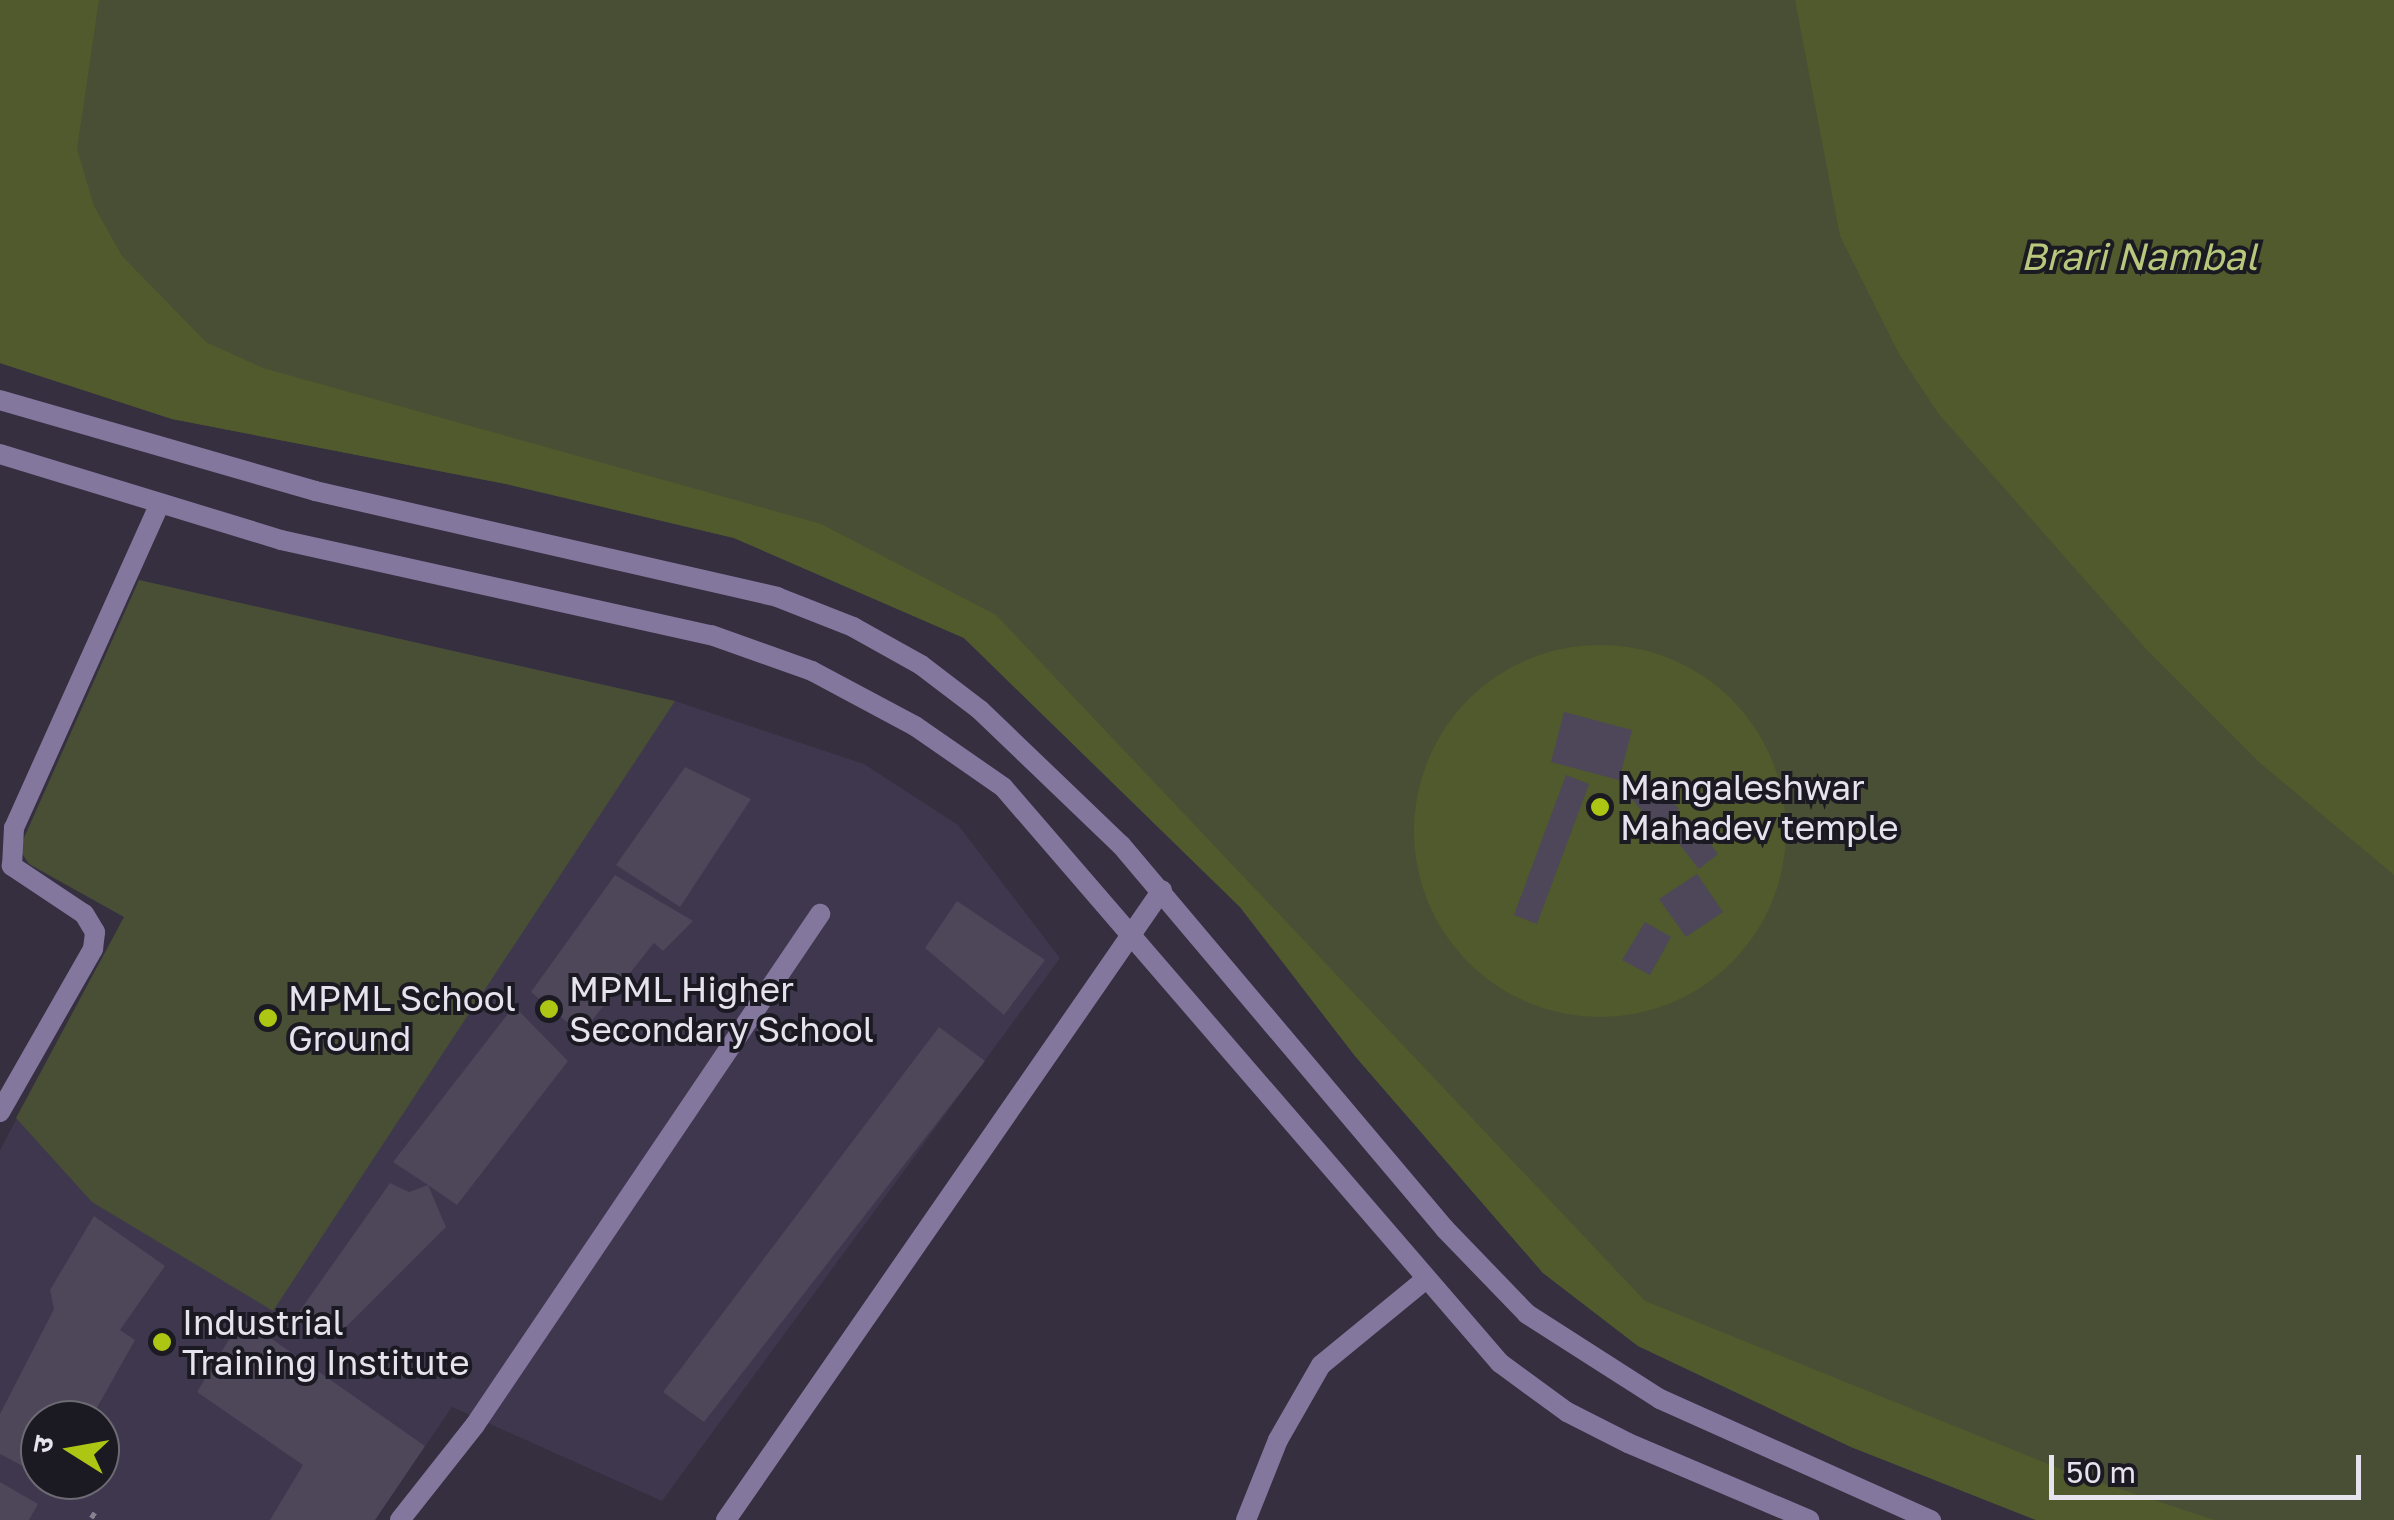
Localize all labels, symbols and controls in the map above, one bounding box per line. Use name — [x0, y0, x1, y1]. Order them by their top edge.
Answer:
water label: Brari Nambal — [2021, 233, 2257, 279]
place label: Mangaleshwar Mahadev temple — [1620, 766, 1899, 848]
marker: Mangaleshwar Mahadev temple — [1589, 796, 1611, 818]
place label: MPML Higher Secondary School — [569, 968, 874, 1050]
place label: MPML School Ground — [288, 977, 516, 1059]
marker: MPML Higher Secondary School — [538, 998, 560, 1020]
marker: MPML School Ground — [257, 1007, 279, 1029]
place label: Industrial Training Institute — [182, 1301, 470, 1383]
marker: Industrial Training Institute — [151, 1331, 173, 1353]
north arrow — [20, 1400, 120, 1500]
text: उ — [24, 1433, 60, 1456]
scale bar — [2054, 1435, 2366, 1497]
text: 50 m — [2066, 1454, 2136, 1490]

